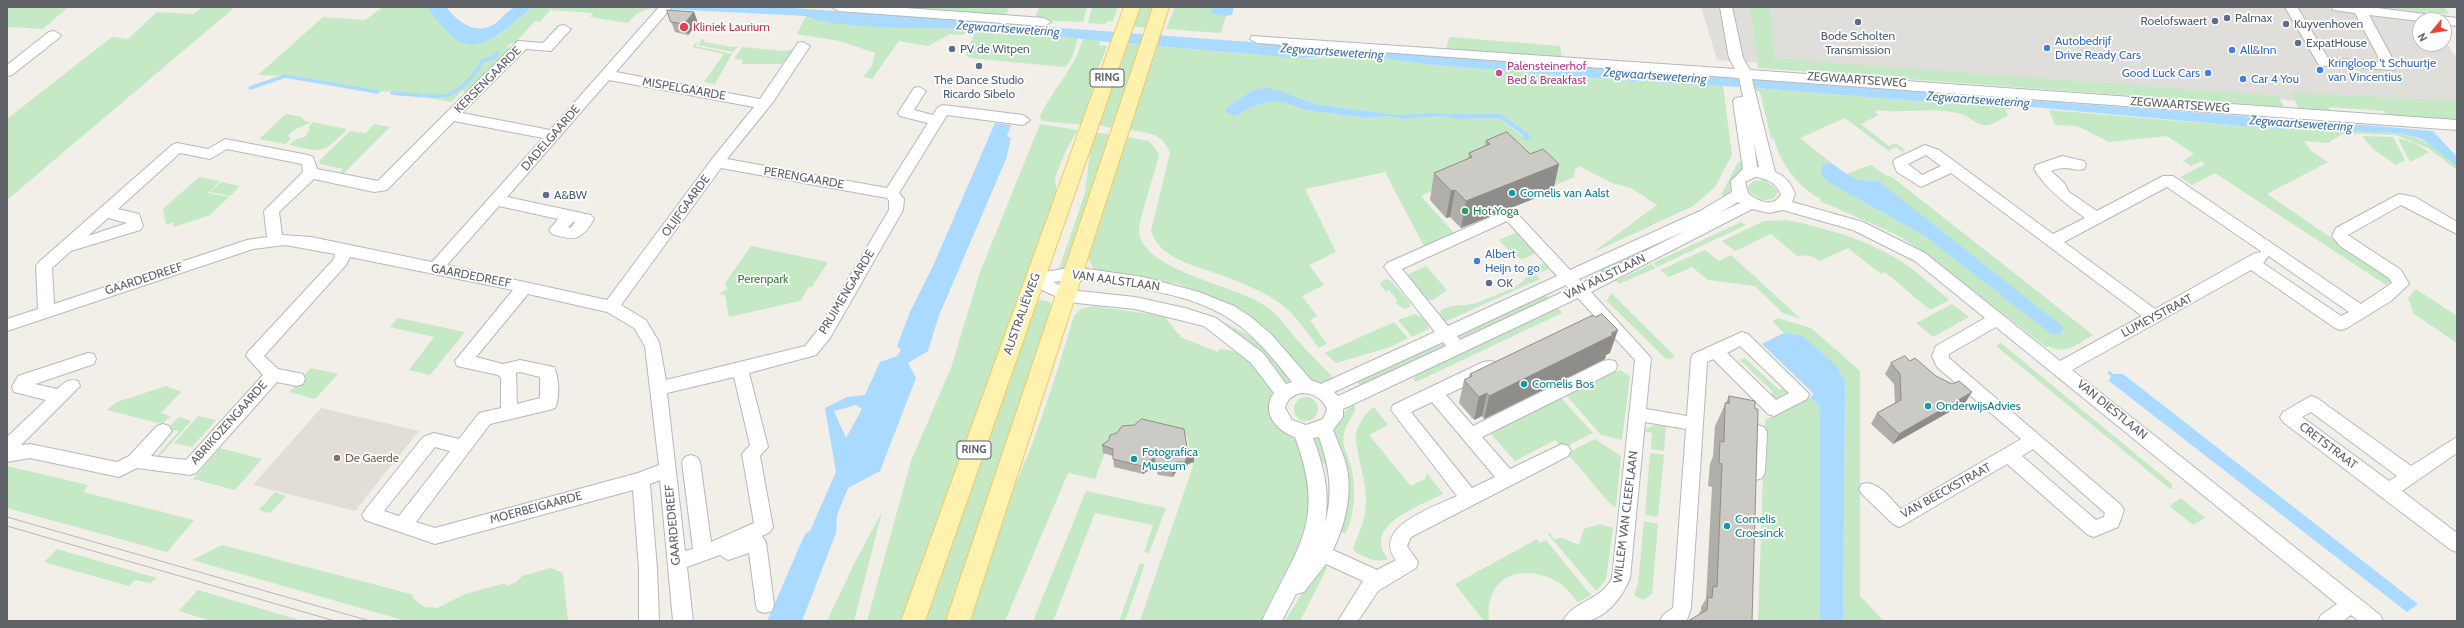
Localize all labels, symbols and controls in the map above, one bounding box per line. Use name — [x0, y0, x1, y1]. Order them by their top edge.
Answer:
place label: Palmax — [2235, 11, 2272, 25]
north arrow — [2412, 12, 2452, 52]
marker: Palmax — [2222, 13, 2232, 23]
place label: Roelofswaert — [2141, 14, 2207, 28]
marker: Roelofswaert — [2210, 16, 2220, 26]
marker: Bode Scholten Transmission — [1853, 17, 1863, 27]
place label: Kuyvenhoven — [2294, 17, 2363, 31]
water label: Zegwaartsewetering — [956, 18, 1060, 40]
marker: Kuyvenhoven — [2281, 19, 2291, 29]
place label: Kliniek Laurium — [693, 20, 770, 34]
marker: Kliniek Laurium — [678, 21, 690, 33]
place label: Bode Scholten Transmission — [1821, 29, 1895, 57]
text: N — [2414, 31, 2430, 44]
place label: Autobedrijf Drive Ready Cars — [2055, 34, 2141, 62]
place label: ExpatHouse — [2306, 36, 2367, 50]
marker: ExpatHouse — [2293, 38, 2303, 48]
water label: Zegwaartsewetering — [1280, 41, 1384, 63]
place label: PV de Witpen — [960, 42, 1030, 56]
marker: Autobedrijf Drive Ready Cars — [2042, 43, 2052, 53]
place label: All&Inn — [2240, 43, 2277, 57]
street label: KERSENGAARDE — [452, 44, 524, 116]
marker: PV de Witpen — [947, 44, 957, 54]
marker: All&Inn — [2227, 45, 2237, 55]
place label: Kringloop 't Schuurtje van Vincentius — [2328, 56, 2436, 84]
place label: Palensteinerhof Bed & Breakfast — [1507, 59, 1586, 87]
marker: The Dance Studio Ricardo Sibelo — [974, 61, 984, 71]
water label: Zegwaartsewetering — [1603, 65, 1707, 87]
marker: Kringloop 't Schuurtje van Vincentius — [2315, 65, 2325, 75]
place label: Good Luck Cars — [2122, 66, 2200, 80]
marker: Palensteinerhof Bed & Breakfast — [1494, 68, 1504, 78]
marker: Good Luck Cars — [2203, 68, 2213, 78]
road number: RING — [1090, 69, 1124, 87]
street label: ZEGWAARTSEWEG — [1807, 69, 1907, 91]
place label: Car 4 You — [2251, 72, 2299, 86]
place label: The Dance Studio Ricardo Sibelo — [934, 73, 1024, 101]
marker: Car 4 You — [2238, 74, 2248, 84]
street label: MISPELGAARDE — [641, 75, 727, 103]
water label: Zegwaartsewetering — [1926, 89, 2030, 111]
street label: ZEGWAARTSEWEG — [2130, 94, 2230, 116]
street label: DADELGAARDE — [518, 102, 584, 174]
water label: Zegwaartsewetering — [2249, 113, 2353, 135]
street label: PERENGAARDE — [763, 164, 845, 192]
street label: OLIJFGAARDE — [659, 172, 713, 240]
place label: Cornelis van Aalst — [1520, 186, 1610, 200]
place label: A&BW — [554, 188, 587, 202]
marker: Cornelis van Aalst — [1507, 188, 1517, 198]
marker: A&BW — [541, 190, 551, 200]
place label: Hot Yoga — [1473, 204, 1519, 218]
marker: Hot Yoga — [1460, 206, 1470, 216]
street label: PRUIMENGAARDE — [816, 247, 878, 337]
place label: Albert Heijn to go — [1485, 247, 1540, 275]
street label: VAN AALSTLAAN — [1562, 251, 1648, 303]
marker: Albert Heijn to go — [1472, 256, 1482, 266]
street label: GAARDEDREEF — [103, 260, 185, 298]
street label: GAARDEDREEF — [430, 261, 512, 291]
street label: VAN AALSTLAAN — [1071, 268, 1161, 294]
street label: AUSTRALIËWEG — [1001, 271, 1043, 357]
park label: Perenpark — [738, 272, 788, 286]
place label: OK — [1497, 276, 1513, 290]
marker: OK — [1484, 278, 1494, 288]
street label: LUMEYSTRAAT — [2119, 291, 2195, 341]
place label: Cornelis Bos — [1532, 377, 1594, 391]
street label: VAN DIESTLAAN — [2074, 377, 2150, 443]
street label: ABRIKOZENGAARDE — [188, 378, 270, 468]
marker: Cornelis Bos — [1519, 379, 1529, 389]
place label: OnderwijsAdvies — [1936, 399, 2021, 413]
marker: OnderwijsAdvies — [1923, 401, 1933, 411]
street label: CRETSTRAAT — [2296, 420, 2360, 472]
road number: RING — [957, 441, 991, 459]
place label: Fotografica Museum — [1142, 445, 1198, 473]
street label: WILLEM VAN CLEEFLAAN — [1611, 450, 1641, 584]
place label: De Gaerde — [345, 451, 399, 465]
marker: De Gaerde — [332, 453, 342, 463]
marker: Fotografica Museum — [1129, 454, 1139, 464]
street label: VAN BEECKSTRAAT — [1898, 460, 1994, 522]
street label: GAARDEDREEF — [662, 484, 684, 566]
street label: MOERBEIGAARDE — [488, 489, 584, 527]
place label: Cornelis Croesinck — [1735, 512, 1784, 540]
marker: Cornelis Croesinck — [1722, 521, 1732, 531]

